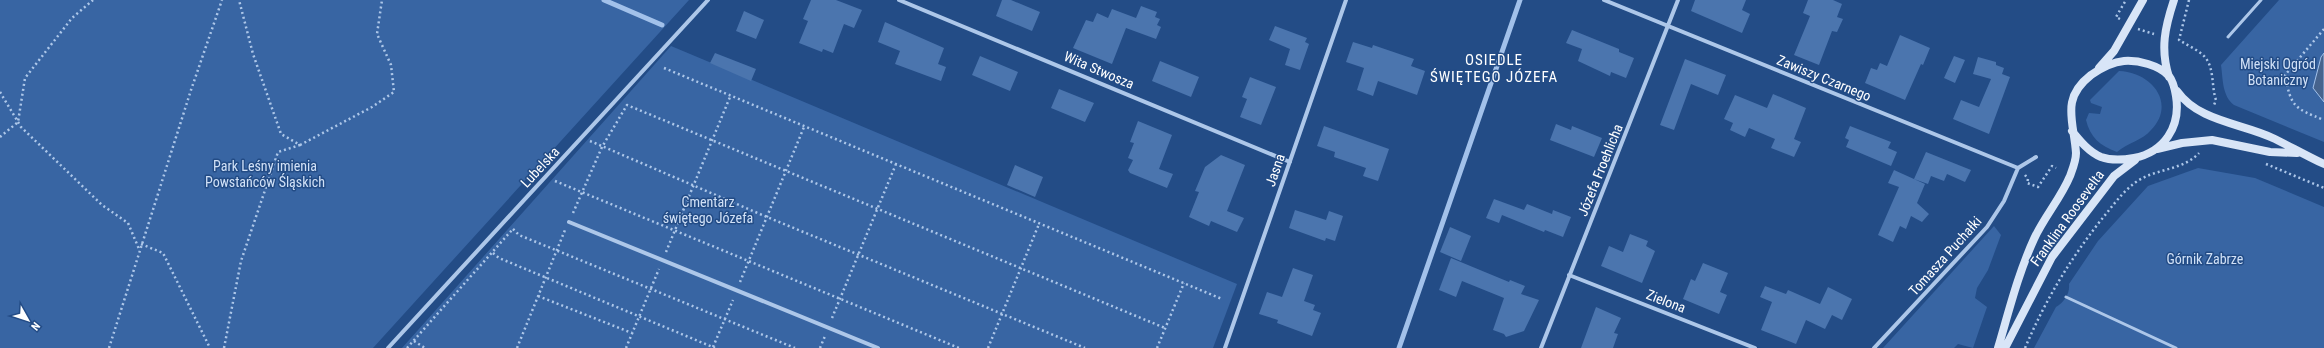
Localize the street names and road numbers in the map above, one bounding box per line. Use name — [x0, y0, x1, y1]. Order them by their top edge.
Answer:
street label: Wita Stwosza — [1061, 48, 1137, 92]
street label: Zawiszy Czarnego — [1775, 52, 1873, 104]
street label: Józefa Froehlicha — [1574, 122, 1626, 218]
street label: Lubelska — [517, 144, 563, 190]
street label: Jasna — [1262, 152, 1288, 188]
street label: Franklina Roosevelta — [2027, 167, 2107, 269]
street label: Tomasza Puchałki — [1905, 213, 1985, 299]
street label: Zielona — [1644, 286, 1688, 316]

